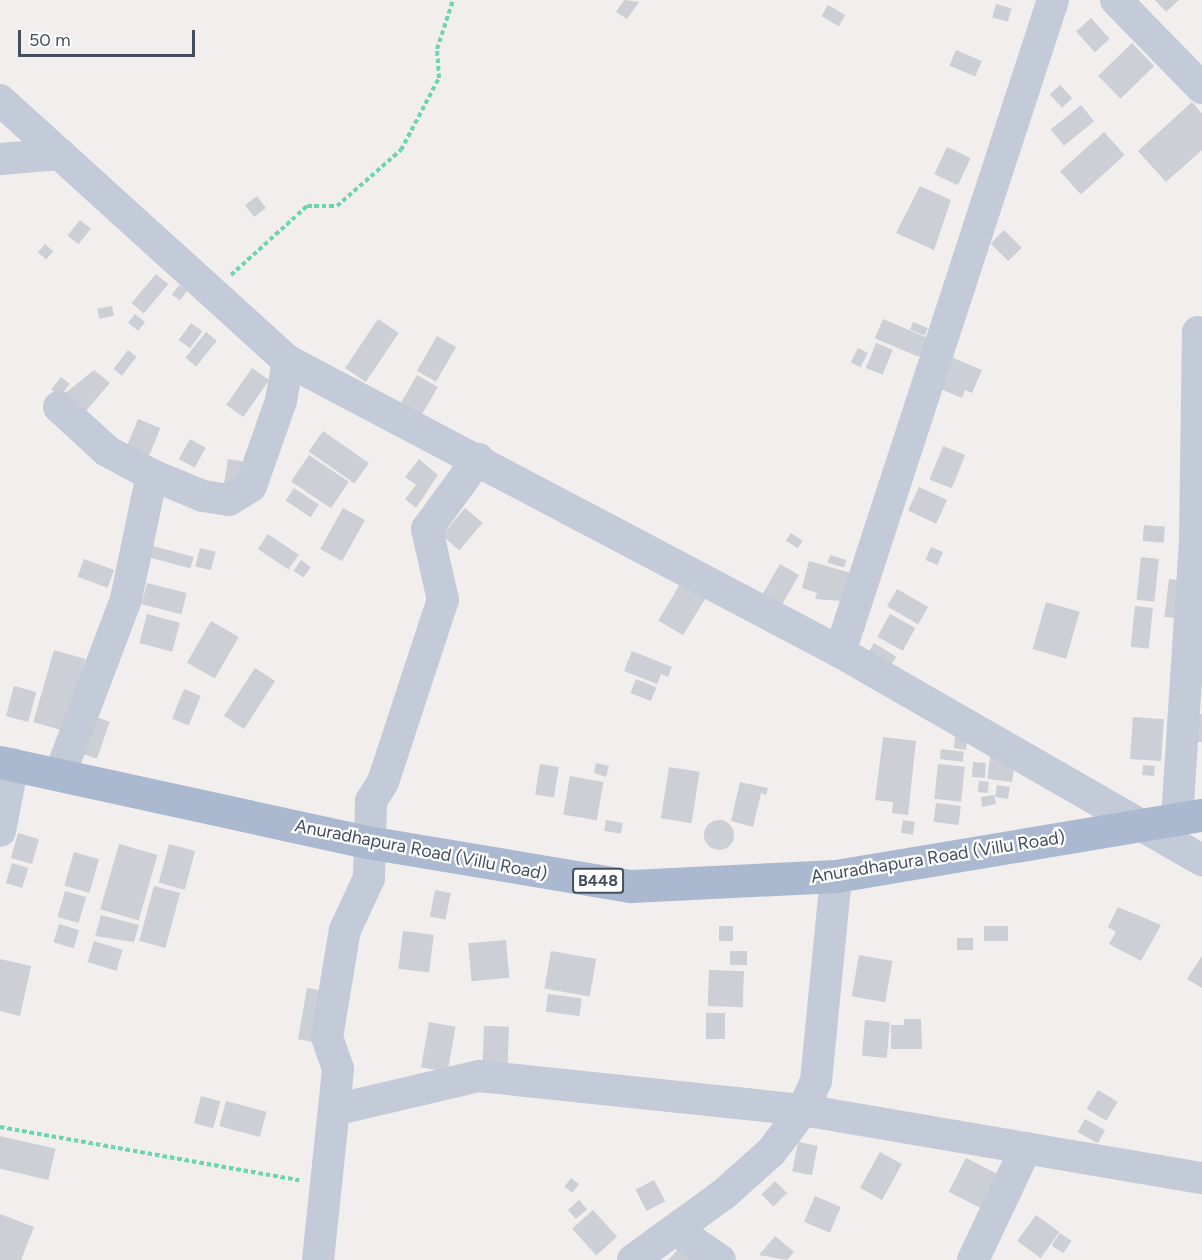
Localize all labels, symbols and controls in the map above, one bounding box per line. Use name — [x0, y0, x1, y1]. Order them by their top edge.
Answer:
scale bar — [21, 18, 198, 56]
text: 50 m — [29, 29, 71, 51]
street label: Anuradhapura Road (Villu Road) — [293, 815, 549, 885]
street label: Anuradhapura Road (Villu Road) — [810, 826, 1066, 888]
road number: B448 — [571, 868, 625, 894]

